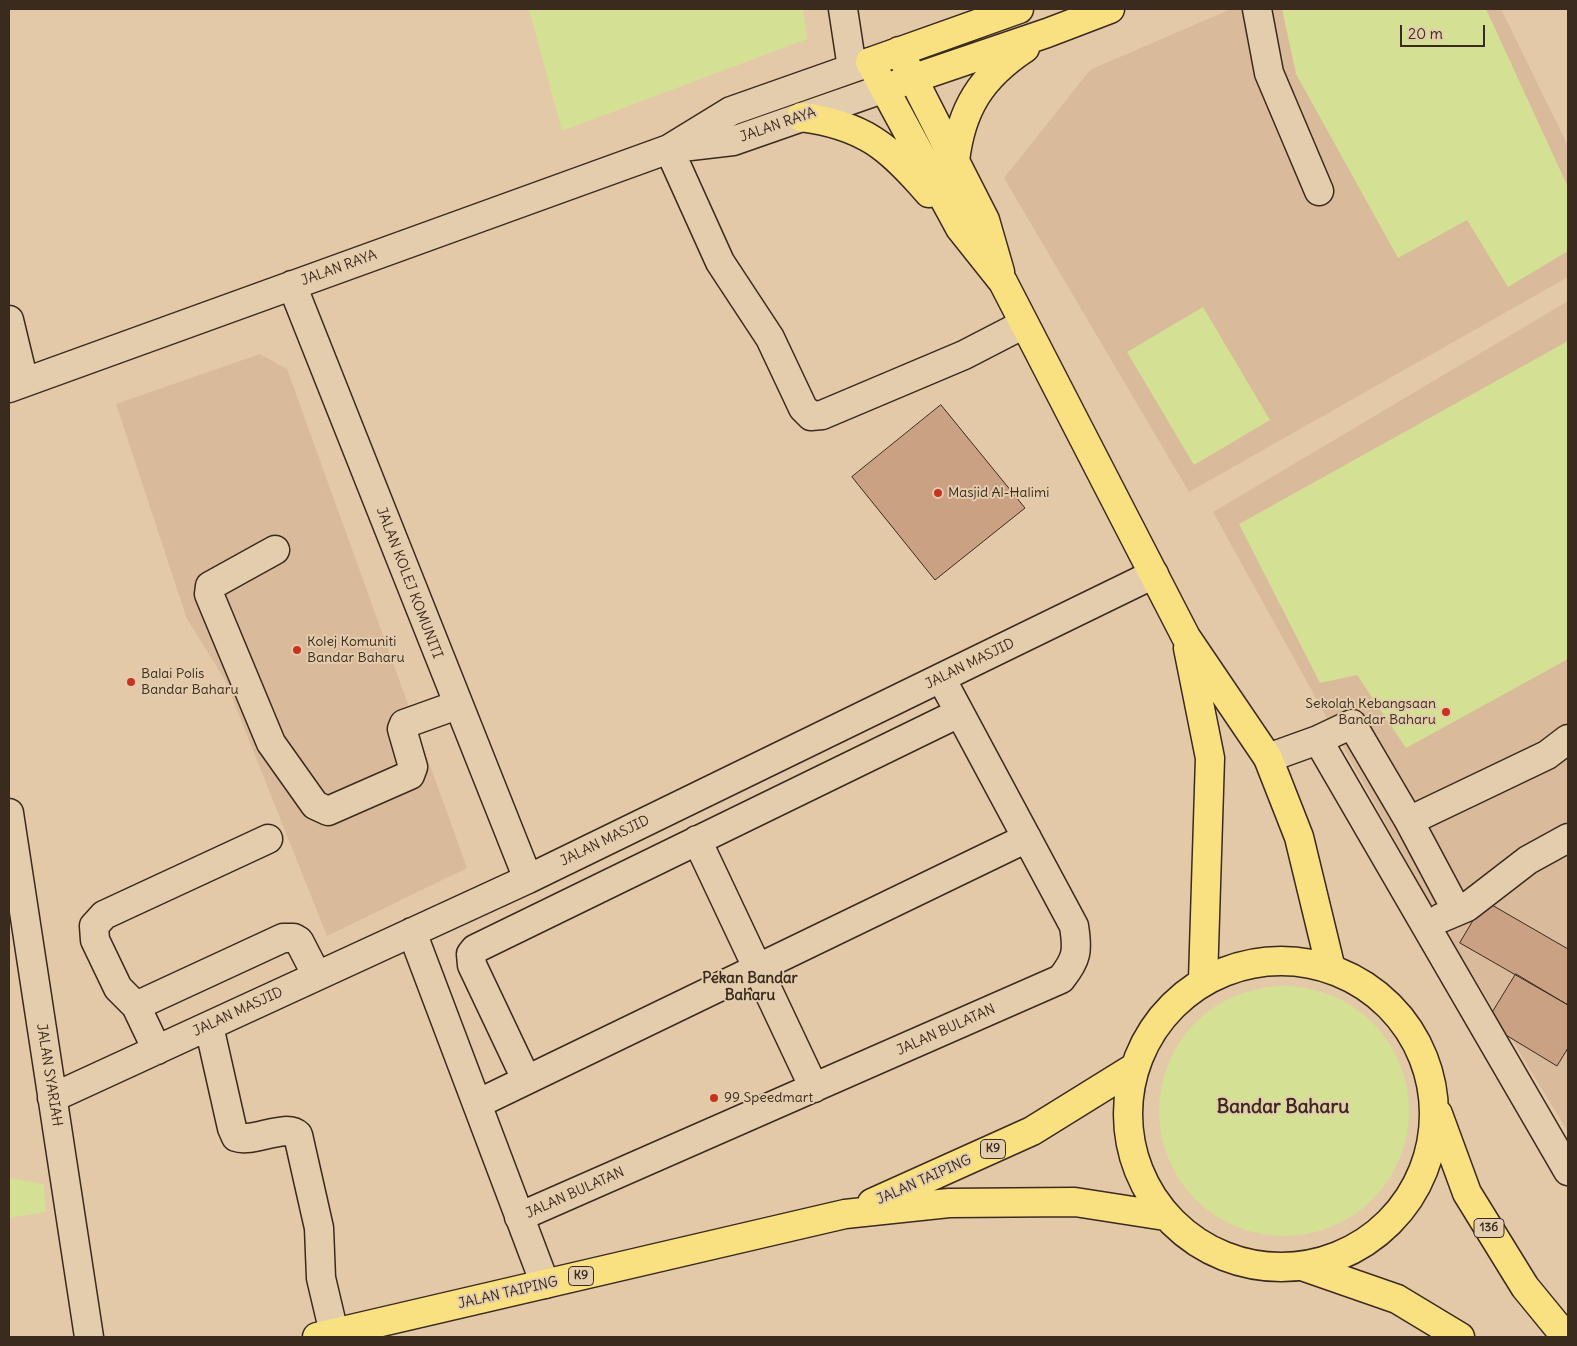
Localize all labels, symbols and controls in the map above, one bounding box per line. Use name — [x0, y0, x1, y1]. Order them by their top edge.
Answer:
scale bar — [1402, 15, 1487, 47]
text: 20 m — [1408, 24, 1443, 43]
street label: JALAN RAYA — [738, 104, 818, 146]
street label: JALAN RAYA — [299, 247, 379, 289]
place label: Masjid Al-Halimi — [948, 485, 1049, 501]
marker: Masjid Al-Halimi — [932, 487, 944, 499]
street label: JALAN KOLEJ KOMUNITI — [372, 505, 446, 661]
place label: Kolej Komuniti Bandar Baharu — [307, 634, 405, 666]
street label: JALAN MASJID — [923, 635, 1017, 693]
marker: Kolej Komuniti Bandar Baharu — [291, 644, 303, 656]
place label: Balai Polis Bandar Baharu — [141, 666, 239, 699]
marker: Balai Polis Bandar Baharu — [125, 676, 137, 688]
place label: Sekolah Kebangsaan Bandar Baharu — [1305, 696, 1436, 729]
marker: Sekolah Kebangsaan Bandar Baharu — [1440, 706, 1452, 718]
street label: JALAN MASJID — [558, 812, 652, 870]
district label: Pekan Bandar Baharu — [702, 970, 798, 1005]
street label: JALAN MASJID — [190, 984, 286, 1040]
street label: JALAN BULATAN — [894, 1001, 998, 1059]
street label: JALAN SYARIAH — [33, 1022, 65, 1128]
place label: 99 Speedmart — [724, 1090, 813, 1106]
marker: 99 Speedmart — [708, 1092, 720, 1104]
district label: Bandar Baharu — [1217, 1097, 1349, 1119]
road number: K9 — [980, 1140, 1006, 1158]
street label: JALAN TAIPING — [874, 1152, 974, 1208]
street label: JALAN BULATAN — [523, 1164, 627, 1222]
road number: 136 — [1474, 1218, 1504, 1238]
road number: K9 — [568, 1266, 594, 1285]
street label: JALAN TAIPING — [456, 1273, 560, 1313]

